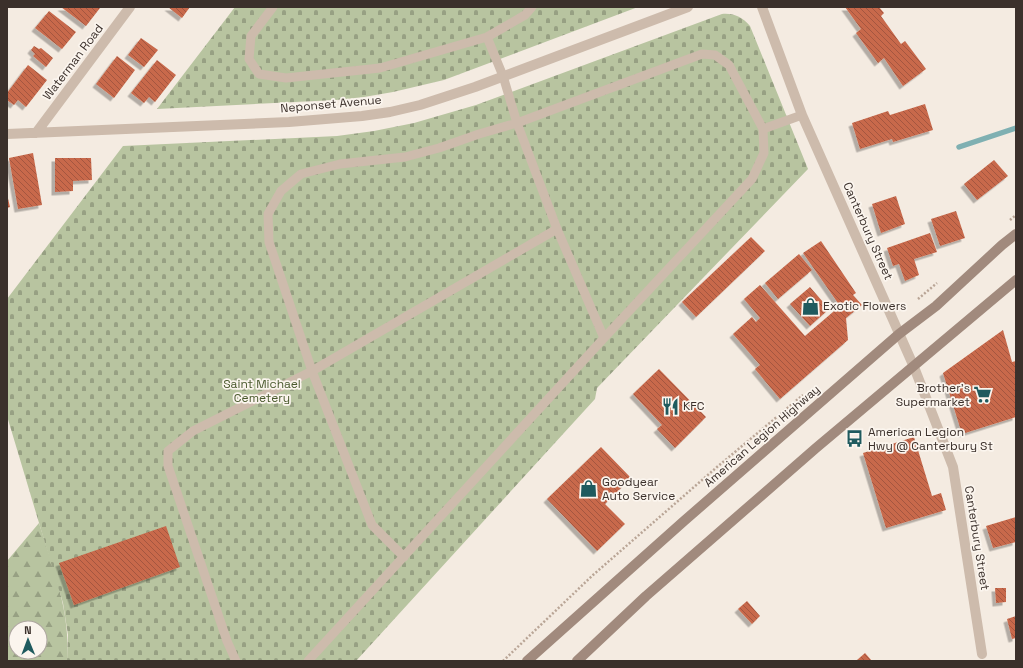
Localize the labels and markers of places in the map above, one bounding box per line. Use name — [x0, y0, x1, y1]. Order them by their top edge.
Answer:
shop icon: Exotic Flowers — [800, 296, 820, 316]
place label: Exotic Flowers — [823, 298, 906, 314]
place label: Brother’s Supermarket — [896, 380, 970, 410]
supermarket icon: Brother’s Supermarket — [973, 385, 993, 405]
restaurant icon: KFC — [660, 396, 680, 416]
place label: KFC — [683, 398, 705, 414]
place label: American Legion Hwy @ Canterbury St — [868, 424, 993, 454]
bus stop icon: American Legion Hwy @ Canterbury St — [845, 429, 865, 449]
place label: Goodyear Auto Service — [602, 474, 675, 504]
shop icon: Goodyear Auto Service — [579, 479, 599, 499]

